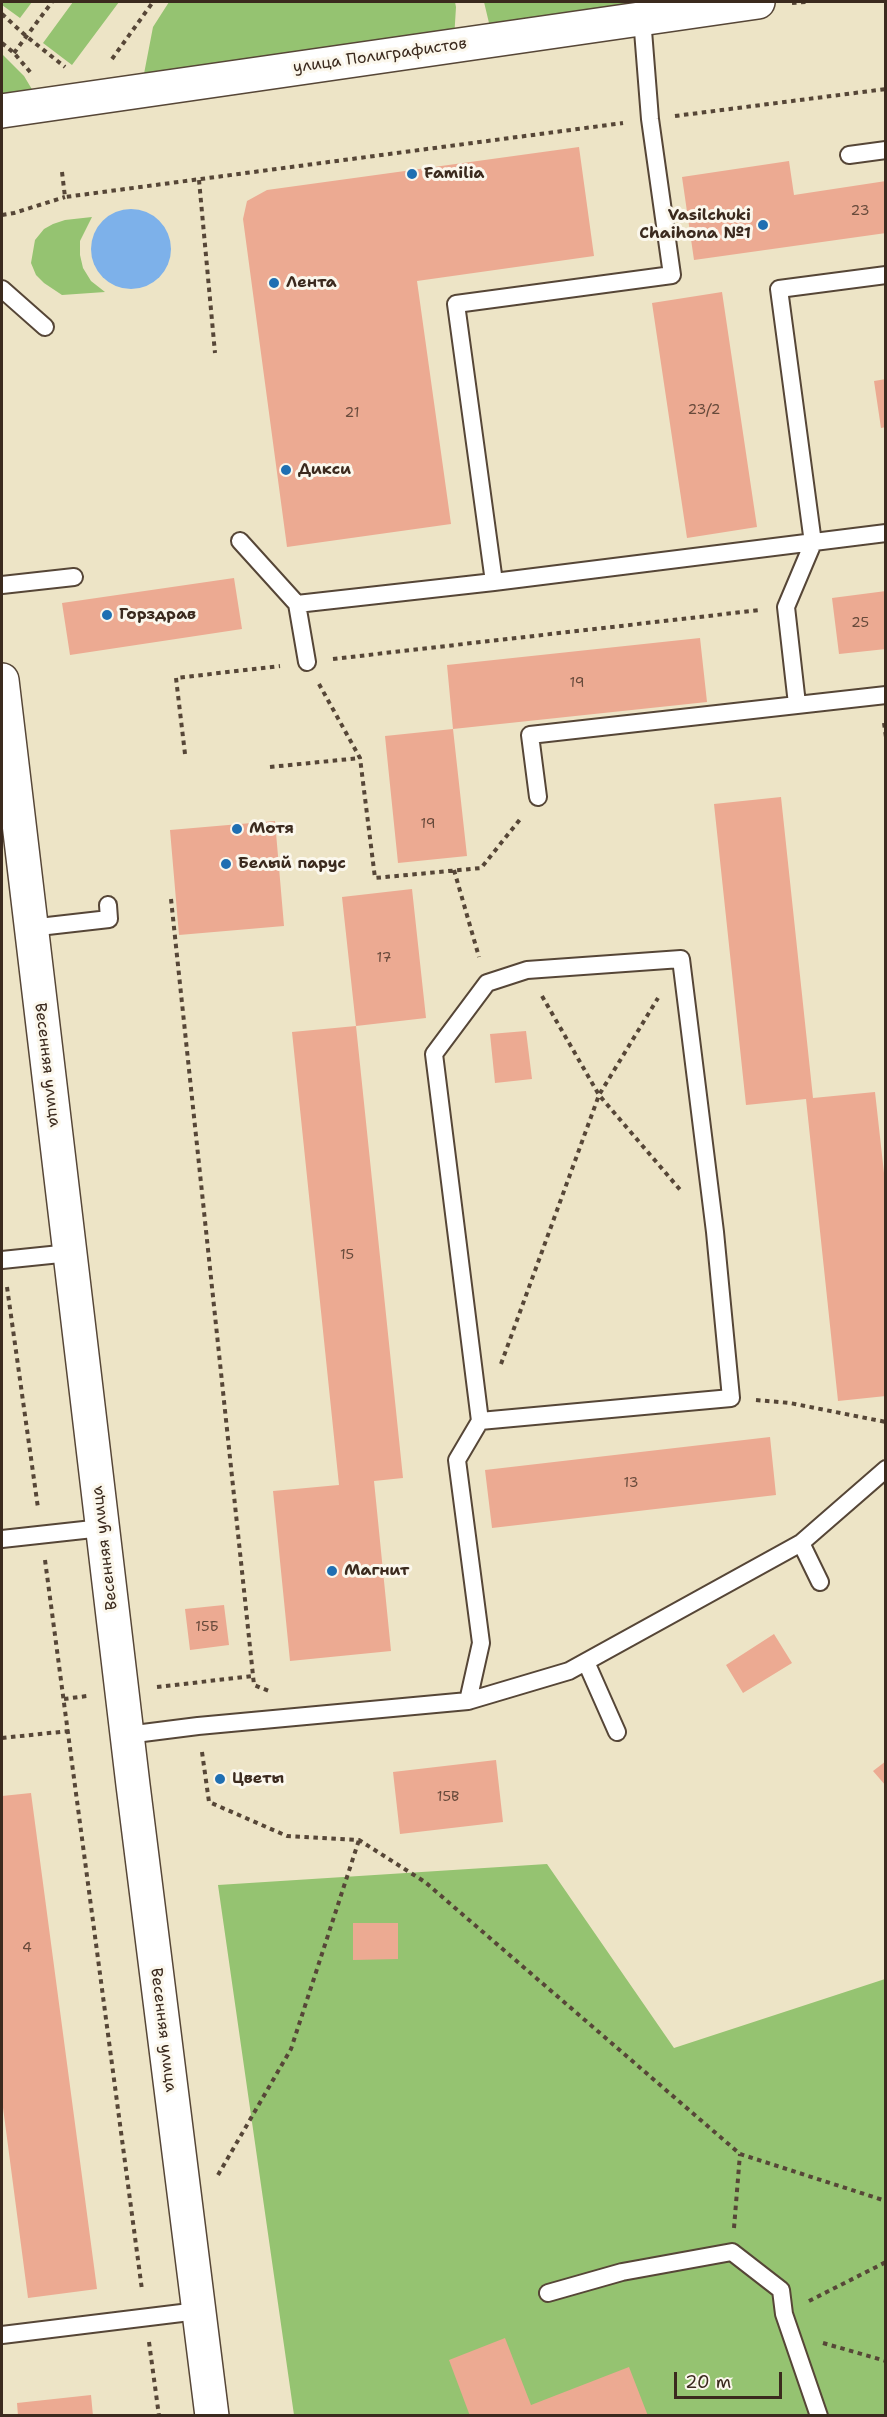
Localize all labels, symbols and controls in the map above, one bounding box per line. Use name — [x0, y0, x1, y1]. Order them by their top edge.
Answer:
street label: улица Полиграфистов — [292, 34, 468, 78]
place label: Familia — [424, 164, 484, 184]
marker: Familia — [405, 167, 419, 181]
house number: 23 — [851, 203, 869, 219]
place label: Vasilchuki Chaihona №1 — [639, 206, 751, 244]
marker: Vasilchuki Chaihona №1 — [756, 218, 770, 232]
place label: Лента — [286, 273, 337, 293]
marker: Лента — [267, 276, 281, 290]
house number: 23/2 — [687, 402, 721, 418]
house number: 21 — [345, 405, 359, 421]
place label: Дикси — [298, 460, 351, 480]
marker: Дикси — [279, 463, 293, 477]
place label: Горздрав — [119, 605, 196, 625]
marker: Горздрав — [100, 608, 114, 622]
house number: 25 — [851, 615, 869, 631]
house number: 19 — [569, 675, 585, 691]
house number: 19 — [420, 816, 436, 832]
place label: Мотя — [249, 819, 294, 839]
marker: Мотя — [230, 822, 244, 836]
place label: Белый парус — [238, 854, 346, 874]
marker: Белый парус — [219, 857, 233, 871]
house number: 17 — [377, 950, 391, 966]
street label: Весенняя улица — [30, 1002, 64, 1128]
house number: 15 — [340, 1247, 354, 1263]
house number: 13 — [624, 1475, 638, 1491]
street label: Весенняя улица — [88, 1485, 122, 1611]
place label: Магнит — [344, 1561, 409, 1581]
marker: Магнит — [325, 1564, 339, 1578]
house number: 15Б — [195, 1619, 219, 1635]
place label: Цветы — [232, 1769, 284, 1789]
marker: Цветы — [213, 1772, 227, 1786]
house number: 15В — [437, 1789, 459, 1805]
house number: 4 — [22, 1940, 32, 1956]
street label: Весенняя улица — [146, 1967, 180, 2093]
scale bar — [677, 2360, 785, 2398]
text: 20 m — [685, 2370, 731, 2394]

